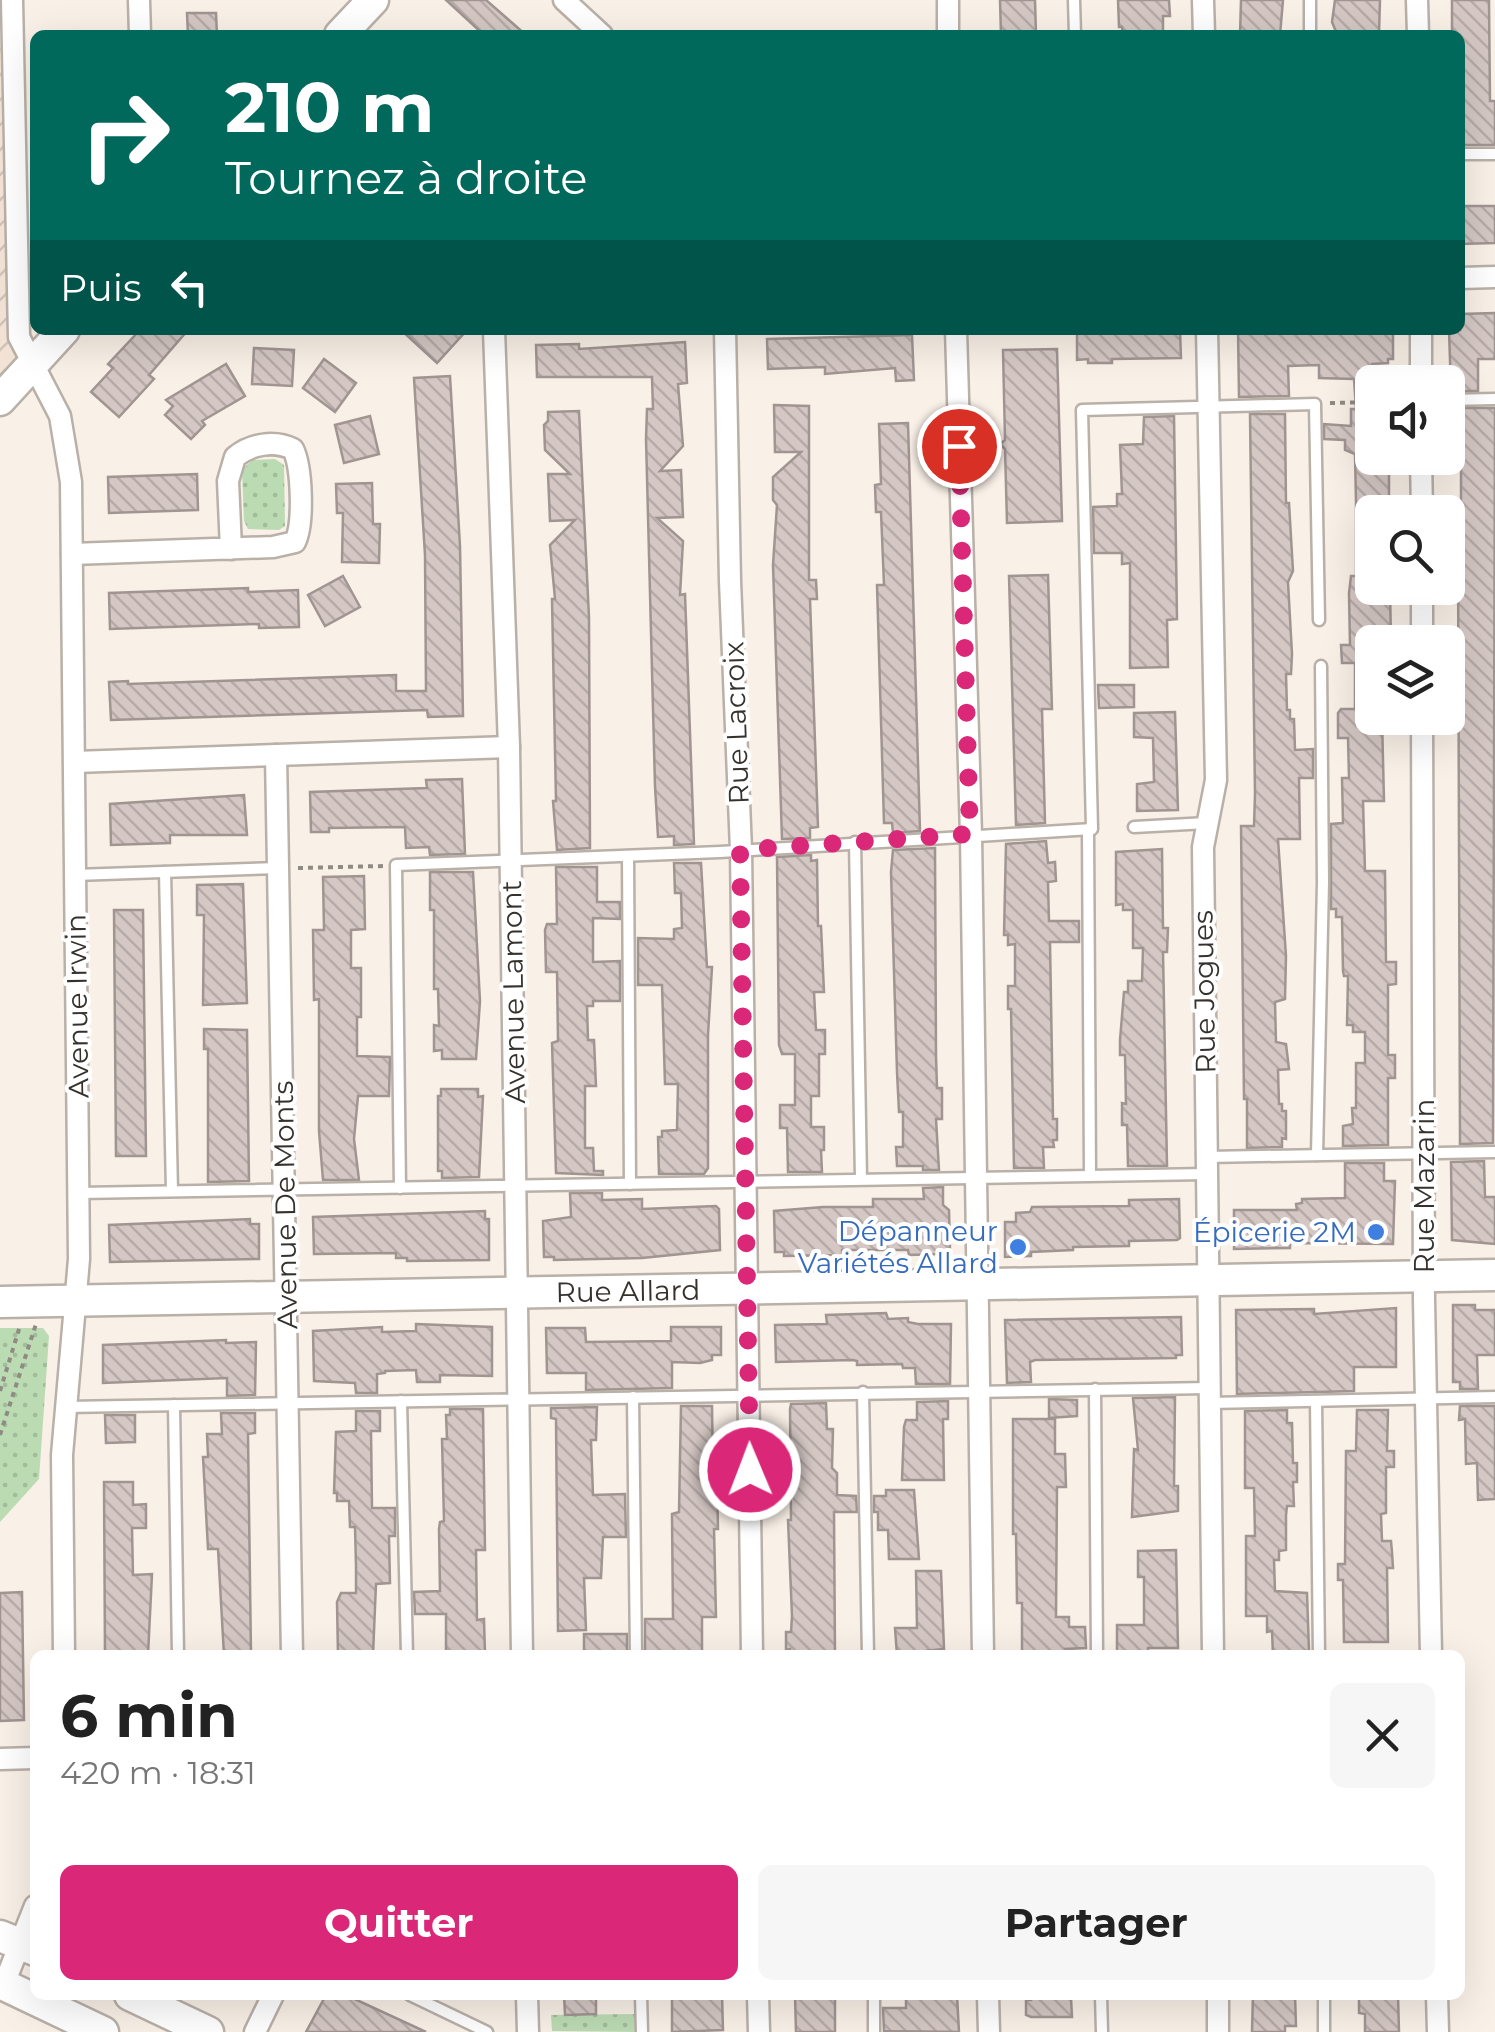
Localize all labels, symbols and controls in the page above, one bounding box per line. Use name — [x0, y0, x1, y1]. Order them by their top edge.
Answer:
text: 210 m — [225, 64, 435, 150]
icon: right — [60, 70, 190, 200]
text: Tournez à droite — [225, 150, 588, 205]
icon: left — [162, 260, 217, 315]
text: Puis — [60, 264, 142, 311]
map controls — [1355, 365, 1465, 735]
button: sound — [1355, 365, 1465, 475]
pin — [917, 404, 1002, 489]
icon: arrive — [932, 419, 987, 474]
button: search — [1355, 495, 1465, 605]
button: layers — [1355, 625, 1465, 735]
street label: Rue Lacroix — [716, 641, 756, 805]
street label: Avenue Lamont — [494, 880, 532, 1104]
street label: Rue Jogues — [1186, 910, 1222, 1074]
street label: Avenue Irwin — [58, 914, 96, 1098]
street label: Avenue De Monts — [266, 1080, 304, 1330]
street label: Rue Mazarin — [1407, 1099, 1441, 1273]
place label: Dépanneur Variétés Allard — [798, 1214, 998, 1280]
place label: Épicerie 2M — [1193, 1215, 1356, 1249]
marker: Épicerie 2M — [1365, 1221, 1387, 1243]
marker: Dépanneur Variétés Allard — [1007, 1236, 1029, 1258]
street label: Rue Allard — [555, 1273, 701, 1309]
position arrow — [698, 1418, 802, 1522]
text: 6 min — [60, 1679, 238, 1752]
button: close — [1330, 1683, 1435, 1788]
text: 420 m · 18:31 — [60, 1753, 256, 1792]
button: Quitter — [60, 1865, 738, 1980]
button: Partager — [758, 1865, 1435, 1980]

